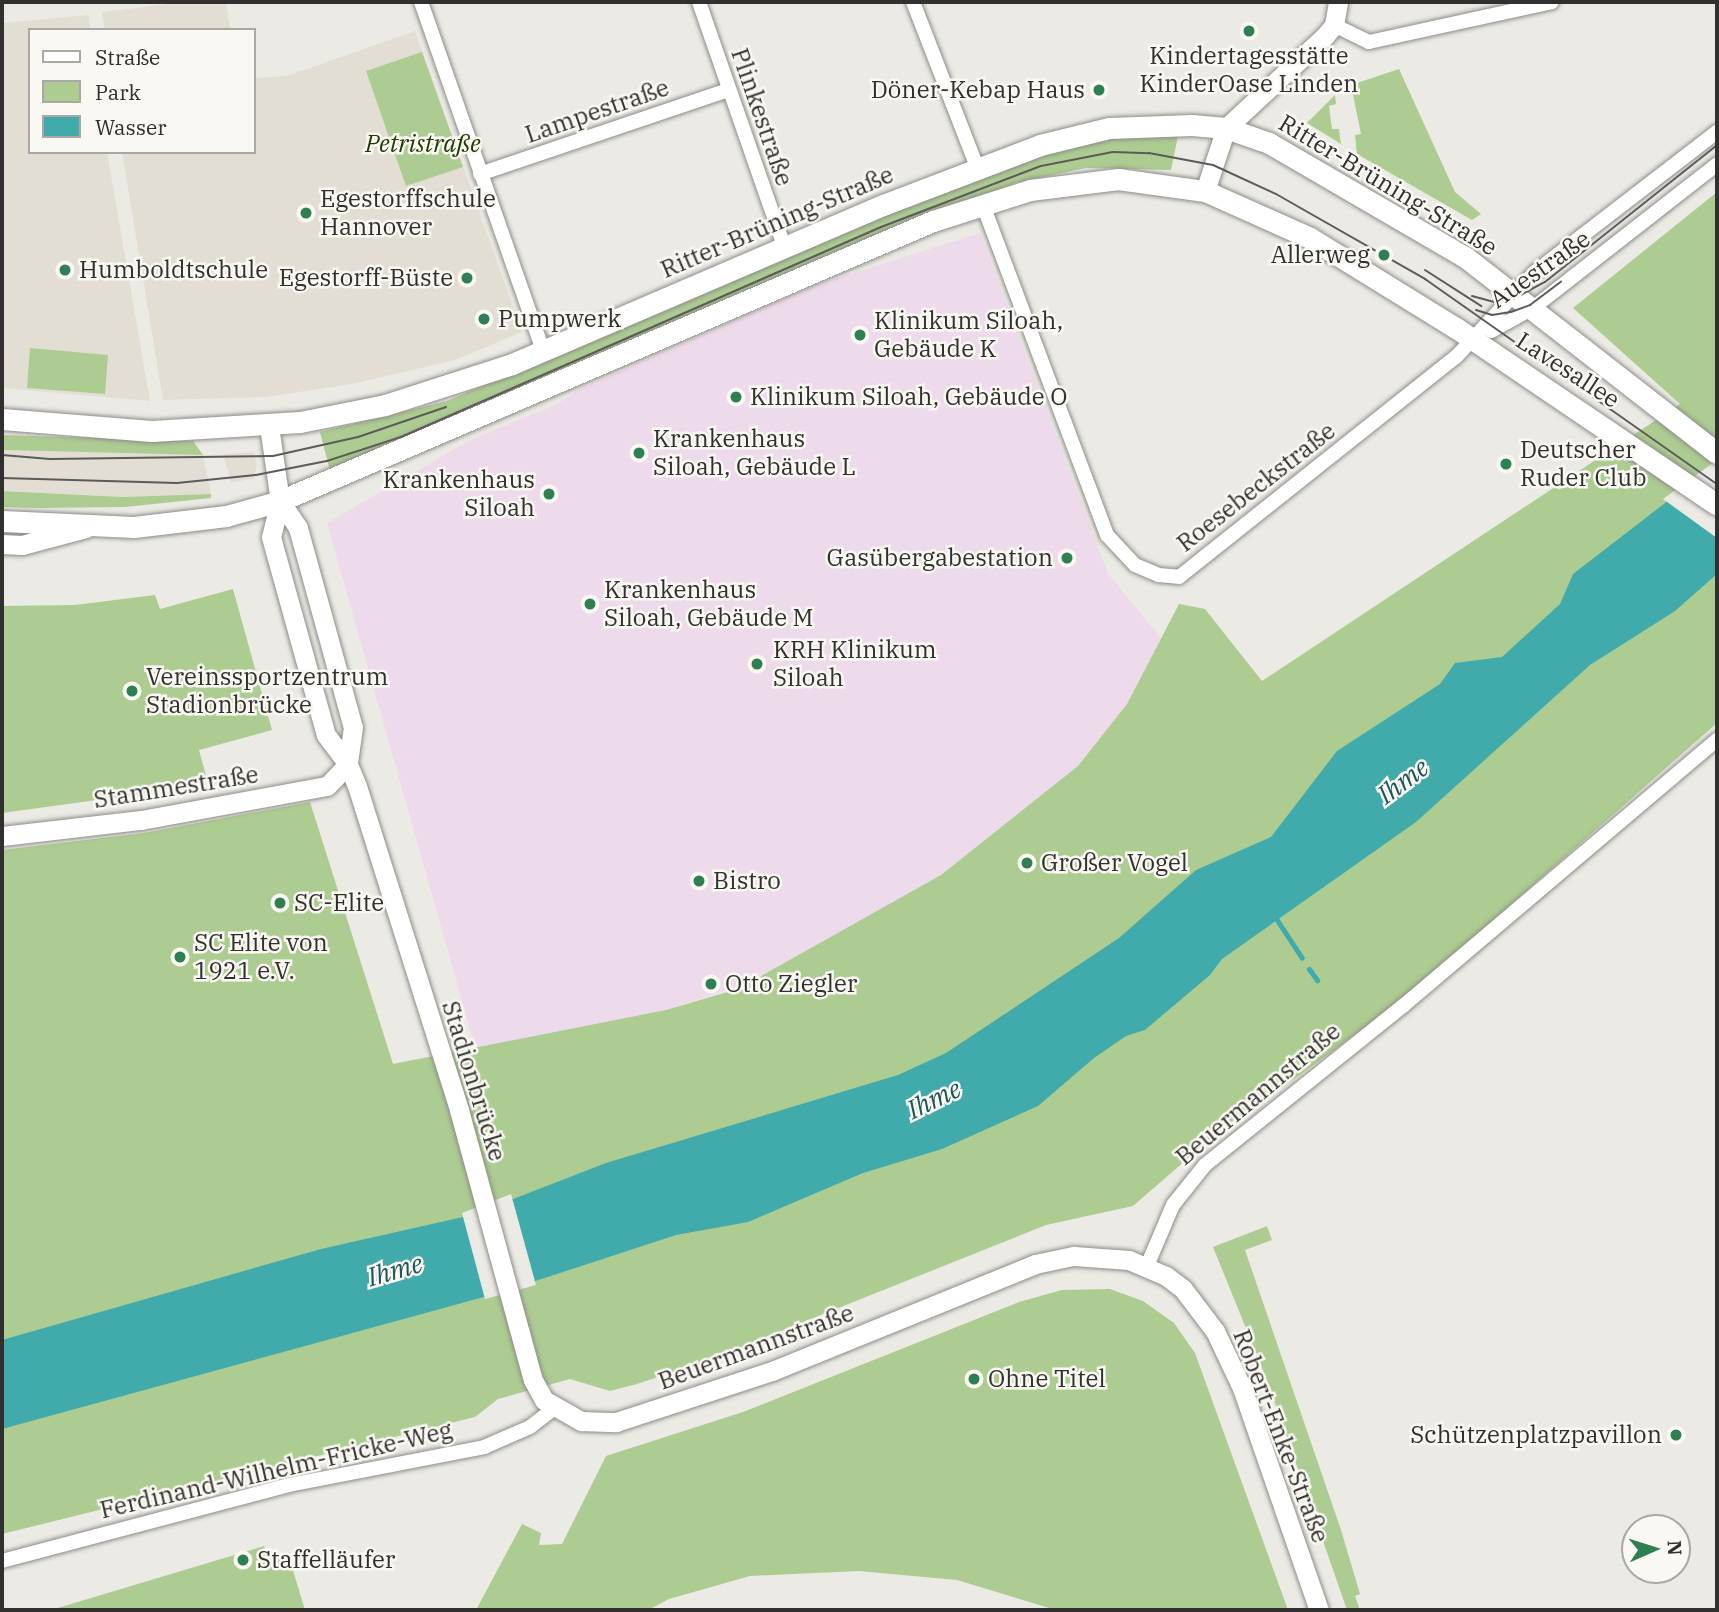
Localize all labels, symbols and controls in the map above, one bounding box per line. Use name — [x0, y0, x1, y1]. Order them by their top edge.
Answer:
marker: Kindertagesstätte KinderOase Linden — [1241, 23, 1257, 39]
legend — [28, 28, 256, 154]
place label: Kindertagesstätte KinderOase Linden — [1140, 42, 1358, 98]
text: Straße — [95, 43, 160, 71]
street label: Plinkestraße — [725, 44, 799, 190]
street label: Lampestraße — [521, 73, 673, 149]
place label: Döner-Kebap Haus — [871, 76, 1085, 104]
text: Park — [95, 78, 141, 106]
marker: Döner-Kebap Haus — [1091, 82, 1107, 98]
street label: Ritter-Brüning-Straße — [1273, 108, 1503, 262]
text: Wasser — [95, 113, 166, 141]
park label: Petristraße — [365, 130, 481, 158]
street label: Ritter-Brüning-Straße — [656, 160, 898, 284]
place label: Egestorffschule Hannover — [320, 185, 496, 241]
marker: Egestorffschule Hannover — [298, 205, 314, 221]
street label: Auestraße — [1484, 224, 1596, 314]
place label: Allerweg — [1271, 241, 1370, 269]
marker: Allerweg — [1376, 247, 1392, 263]
place label: Humboldtschule — [79, 256, 268, 284]
marker: Humboldtschule — [57, 262, 73, 278]
place label: Egestorff-Büste — [279, 264, 453, 292]
marker: Egestorff-Büste — [459, 270, 475, 286]
place label: Pumpwerk — [498, 305, 621, 333]
place label: Klinikum Siloah, Gebäude K — [874, 307, 1063, 363]
marker: Pumpwerk — [476, 311, 492, 327]
street label: Lavesallee — [1511, 326, 1625, 414]
marker: Klinikum Siloah, Gebäude K — [852, 327, 868, 343]
place label: Klinikum Siloah, Gebäude O — [750, 383, 1067, 411]
marker: Klinikum Siloah, Gebäude O — [728, 389, 744, 405]
street label: Roesebeckstraße — [1171, 416, 1341, 558]
place label: Krankenhaus Siloah, Gebäude L — [653, 425, 856, 481]
place label: Deutscher Ruder Club — [1520, 436, 1647, 492]
marker: Krankenhaus Siloah, Gebäude L — [631, 445, 647, 461]
marker: Deutscher Ruder Club — [1498, 456, 1514, 472]
place label: Krankenhaus Siloah — [383, 466, 535, 522]
marker: Krankenhaus Siloah — [541, 486, 557, 502]
place label: Gasübergabestation — [827, 544, 1053, 572]
marker: Gasübergabestation — [1059, 550, 1075, 566]
place label: Krankenhaus Siloah, Gebäude M — [604, 576, 814, 632]
marker: Krankenhaus Siloah, Gebäude M — [582, 596, 598, 612]
place label: KRH Klinikum Siloah — [773, 636, 937, 692]
marker: KRH Klinikum Siloah — [747, 654, 767, 674]
place label: Vereinssportzentrum Stadionbrücke — [146, 663, 388, 719]
marker: Vereinssportzentrum Stadionbrücke — [124, 683, 140, 699]
water label: Ihme — [1371, 752, 1435, 810]
street label: Stammestraße — [92, 760, 260, 814]
place label: Großer Vogel — [1041, 849, 1188, 877]
marker: Großer Vogel — [1019, 855, 1035, 871]
place label: Bistro — [713, 867, 781, 895]
marker: Bistro — [691, 873, 707, 889]
place label: SC-Elite — [294, 889, 384, 917]
marker: SC-Elite — [272, 895, 288, 911]
place label: SC Elite von 1921 e.V. — [194, 929, 328, 985]
marker: SC Elite von 1921 e.V. — [172, 949, 188, 965]
place label: Otto Ziegler — [725, 970, 857, 998]
marker: Otto Ziegler — [703, 976, 719, 992]
street label: Stadionbrücke — [436, 997, 512, 1165]
street label: Beuermannstraße — [1170, 1017, 1346, 1171]
water label: Ihme — [902, 1073, 966, 1125]
water label: Ihme — [364, 1247, 426, 1293]
street label: Beuermannstraße — [654, 1298, 858, 1396]
street label: Robert-Enke-Straße — [1227, 1325, 1335, 1547]
place label: Ohne Titel — [988, 1365, 1106, 1393]
marker: Ohne Titel — [966, 1371, 982, 1387]
street label: Ferdinand-Wilhelm-Fricke-Weg — [97, 1415, 455, 1525]
place label: Schützenplatzpavillon — [1410, 1421, 1662, 1449]
marker: Schützenplatzpavillon — [1668, 1427, 1684, 1443]
north arrow — [1621, 1514, 1691, 1584]
text: N — [1663, 1540, 1687, 1556]
place label: Staffelläufer — [257, 1546, 396, 1574]
marker: Staffelläufer — [235, 1552, 251, 1568]

